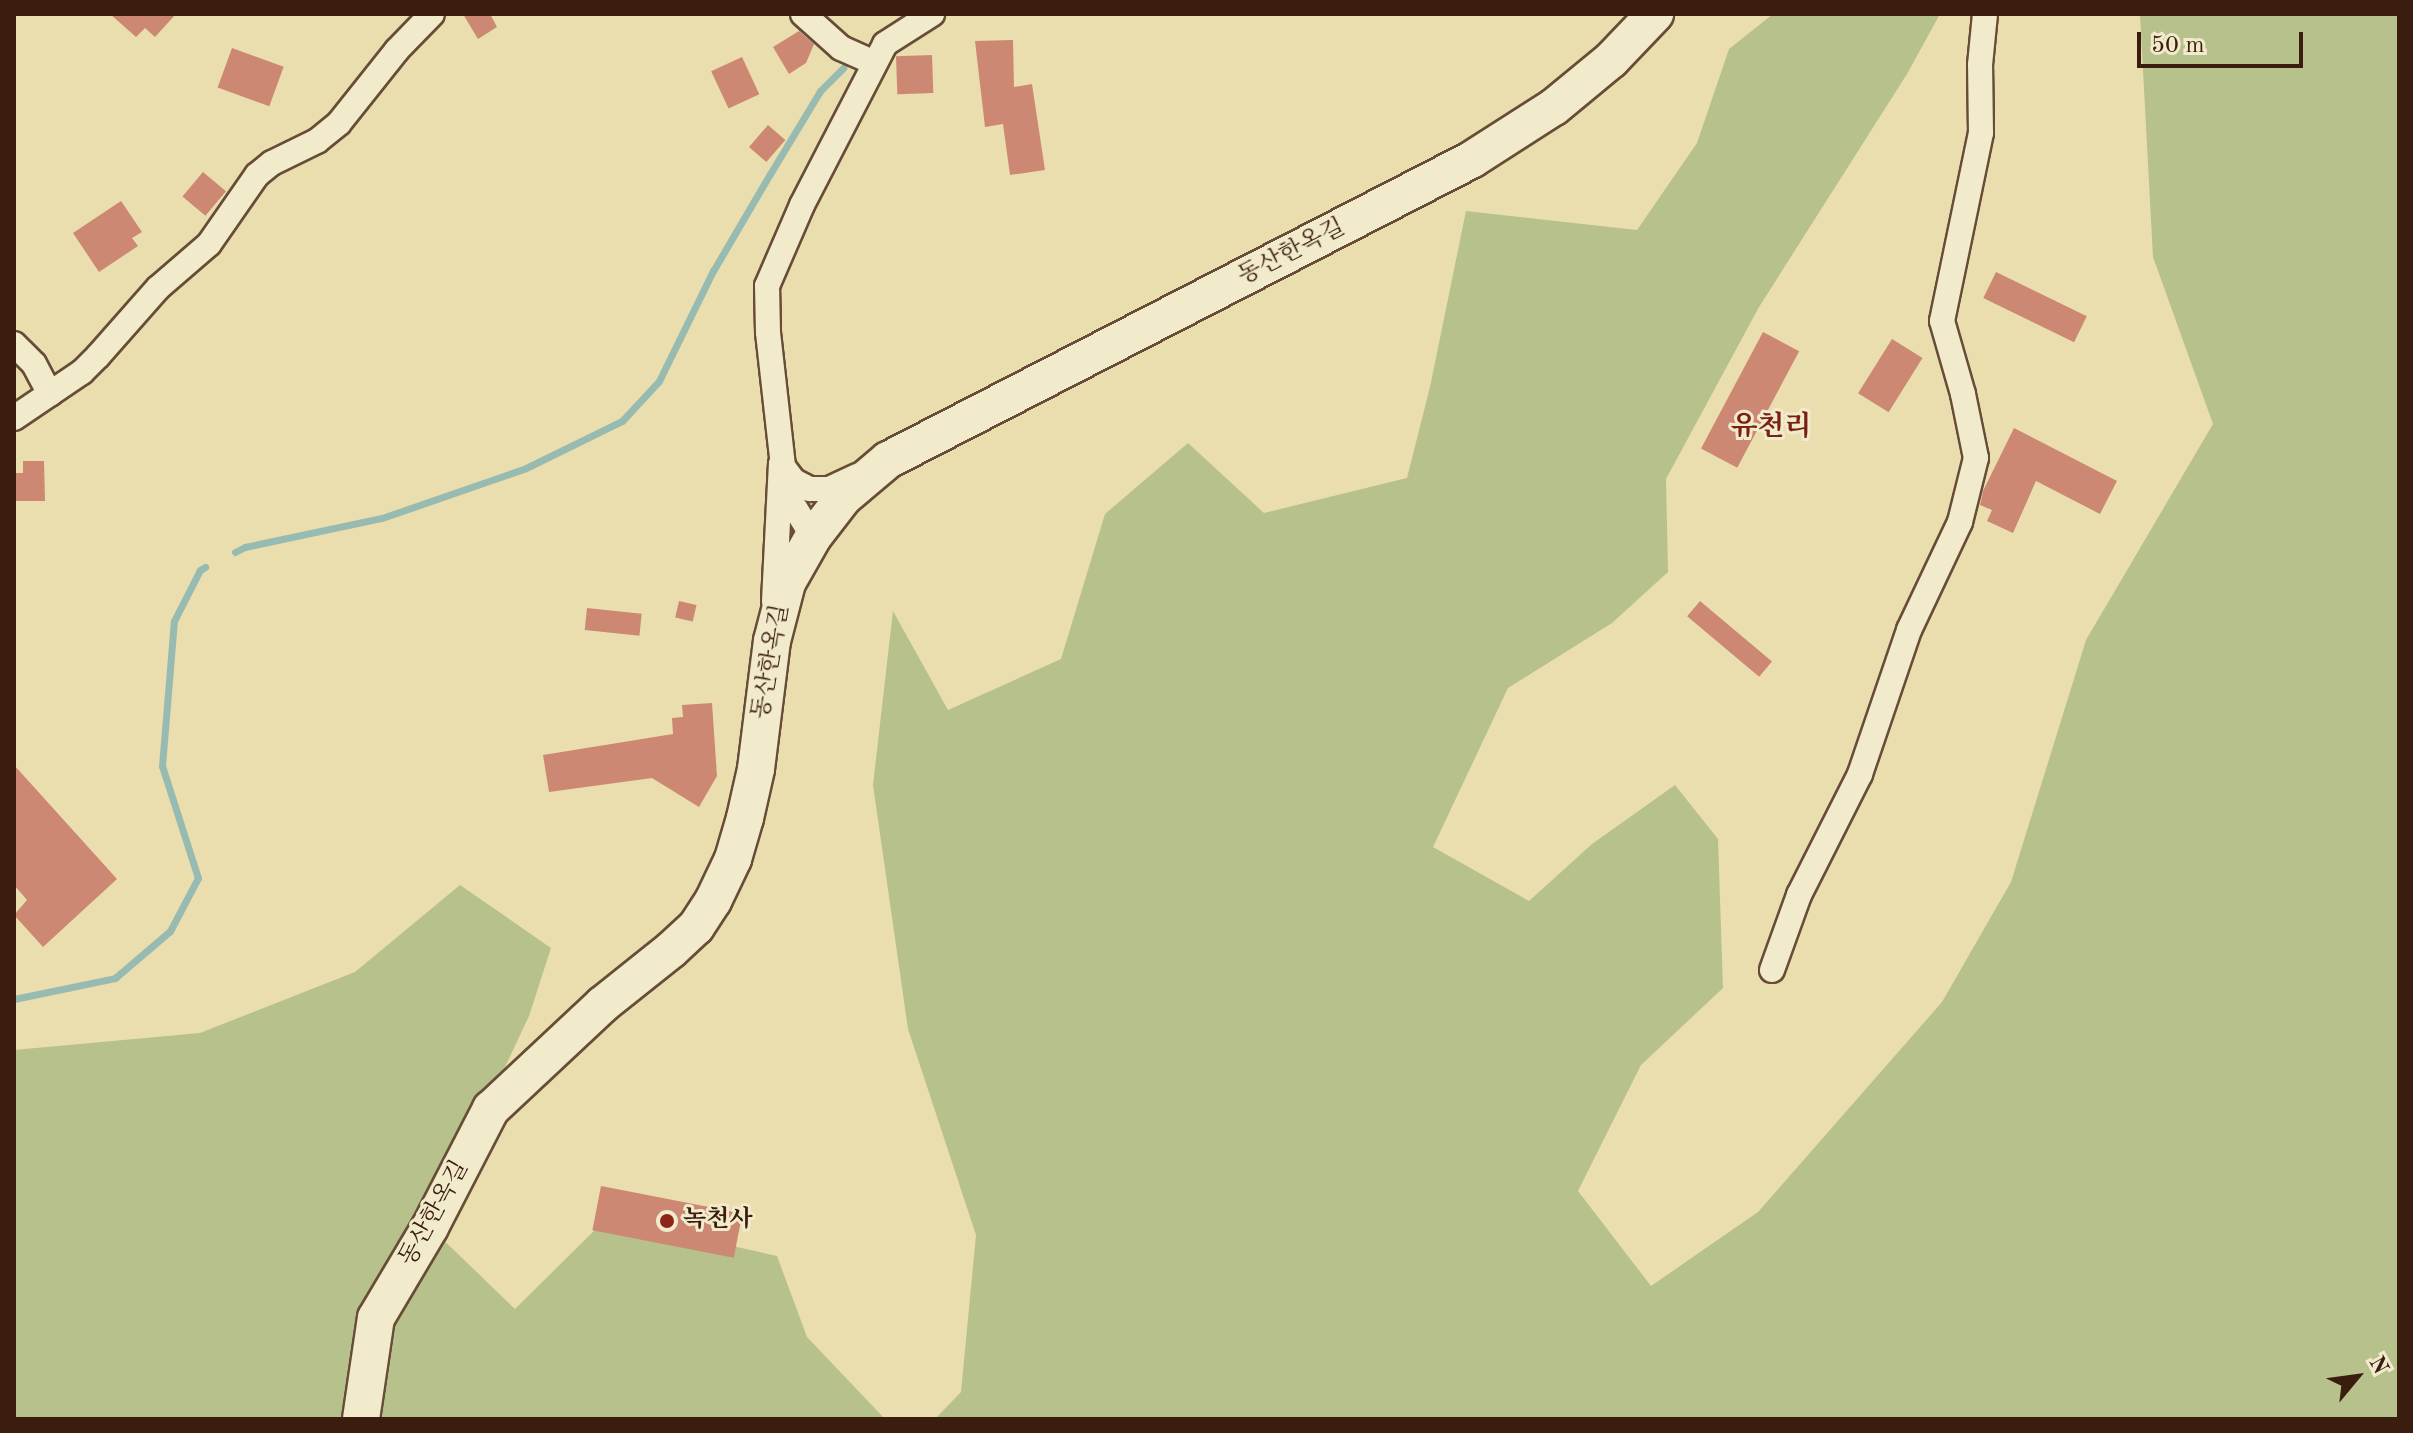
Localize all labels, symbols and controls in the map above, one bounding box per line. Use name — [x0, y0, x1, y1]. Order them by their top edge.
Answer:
scale bar — [2141, 16, 2307, 66]
text: 50 m — [2151, 34, 2205, 58]
street label: 동산한옥길 — [1234, 214, 1350, 292]
district label: 유천리 — [1730, 411, 1812, 445]
street label: 동산한옥길 — [748, 602, 796, 722]
street label: 동산한옥길 — [394, 1156, 476, 1272]
place label: 녹천사 — [683, 1207, 753, 1235]
marker: 녹천사 — [658, 1212, 676, 1230]
north arrow — [2317, 1337, 2397, 1417]
text: N — [2364, 1353, 2392, 1378]

